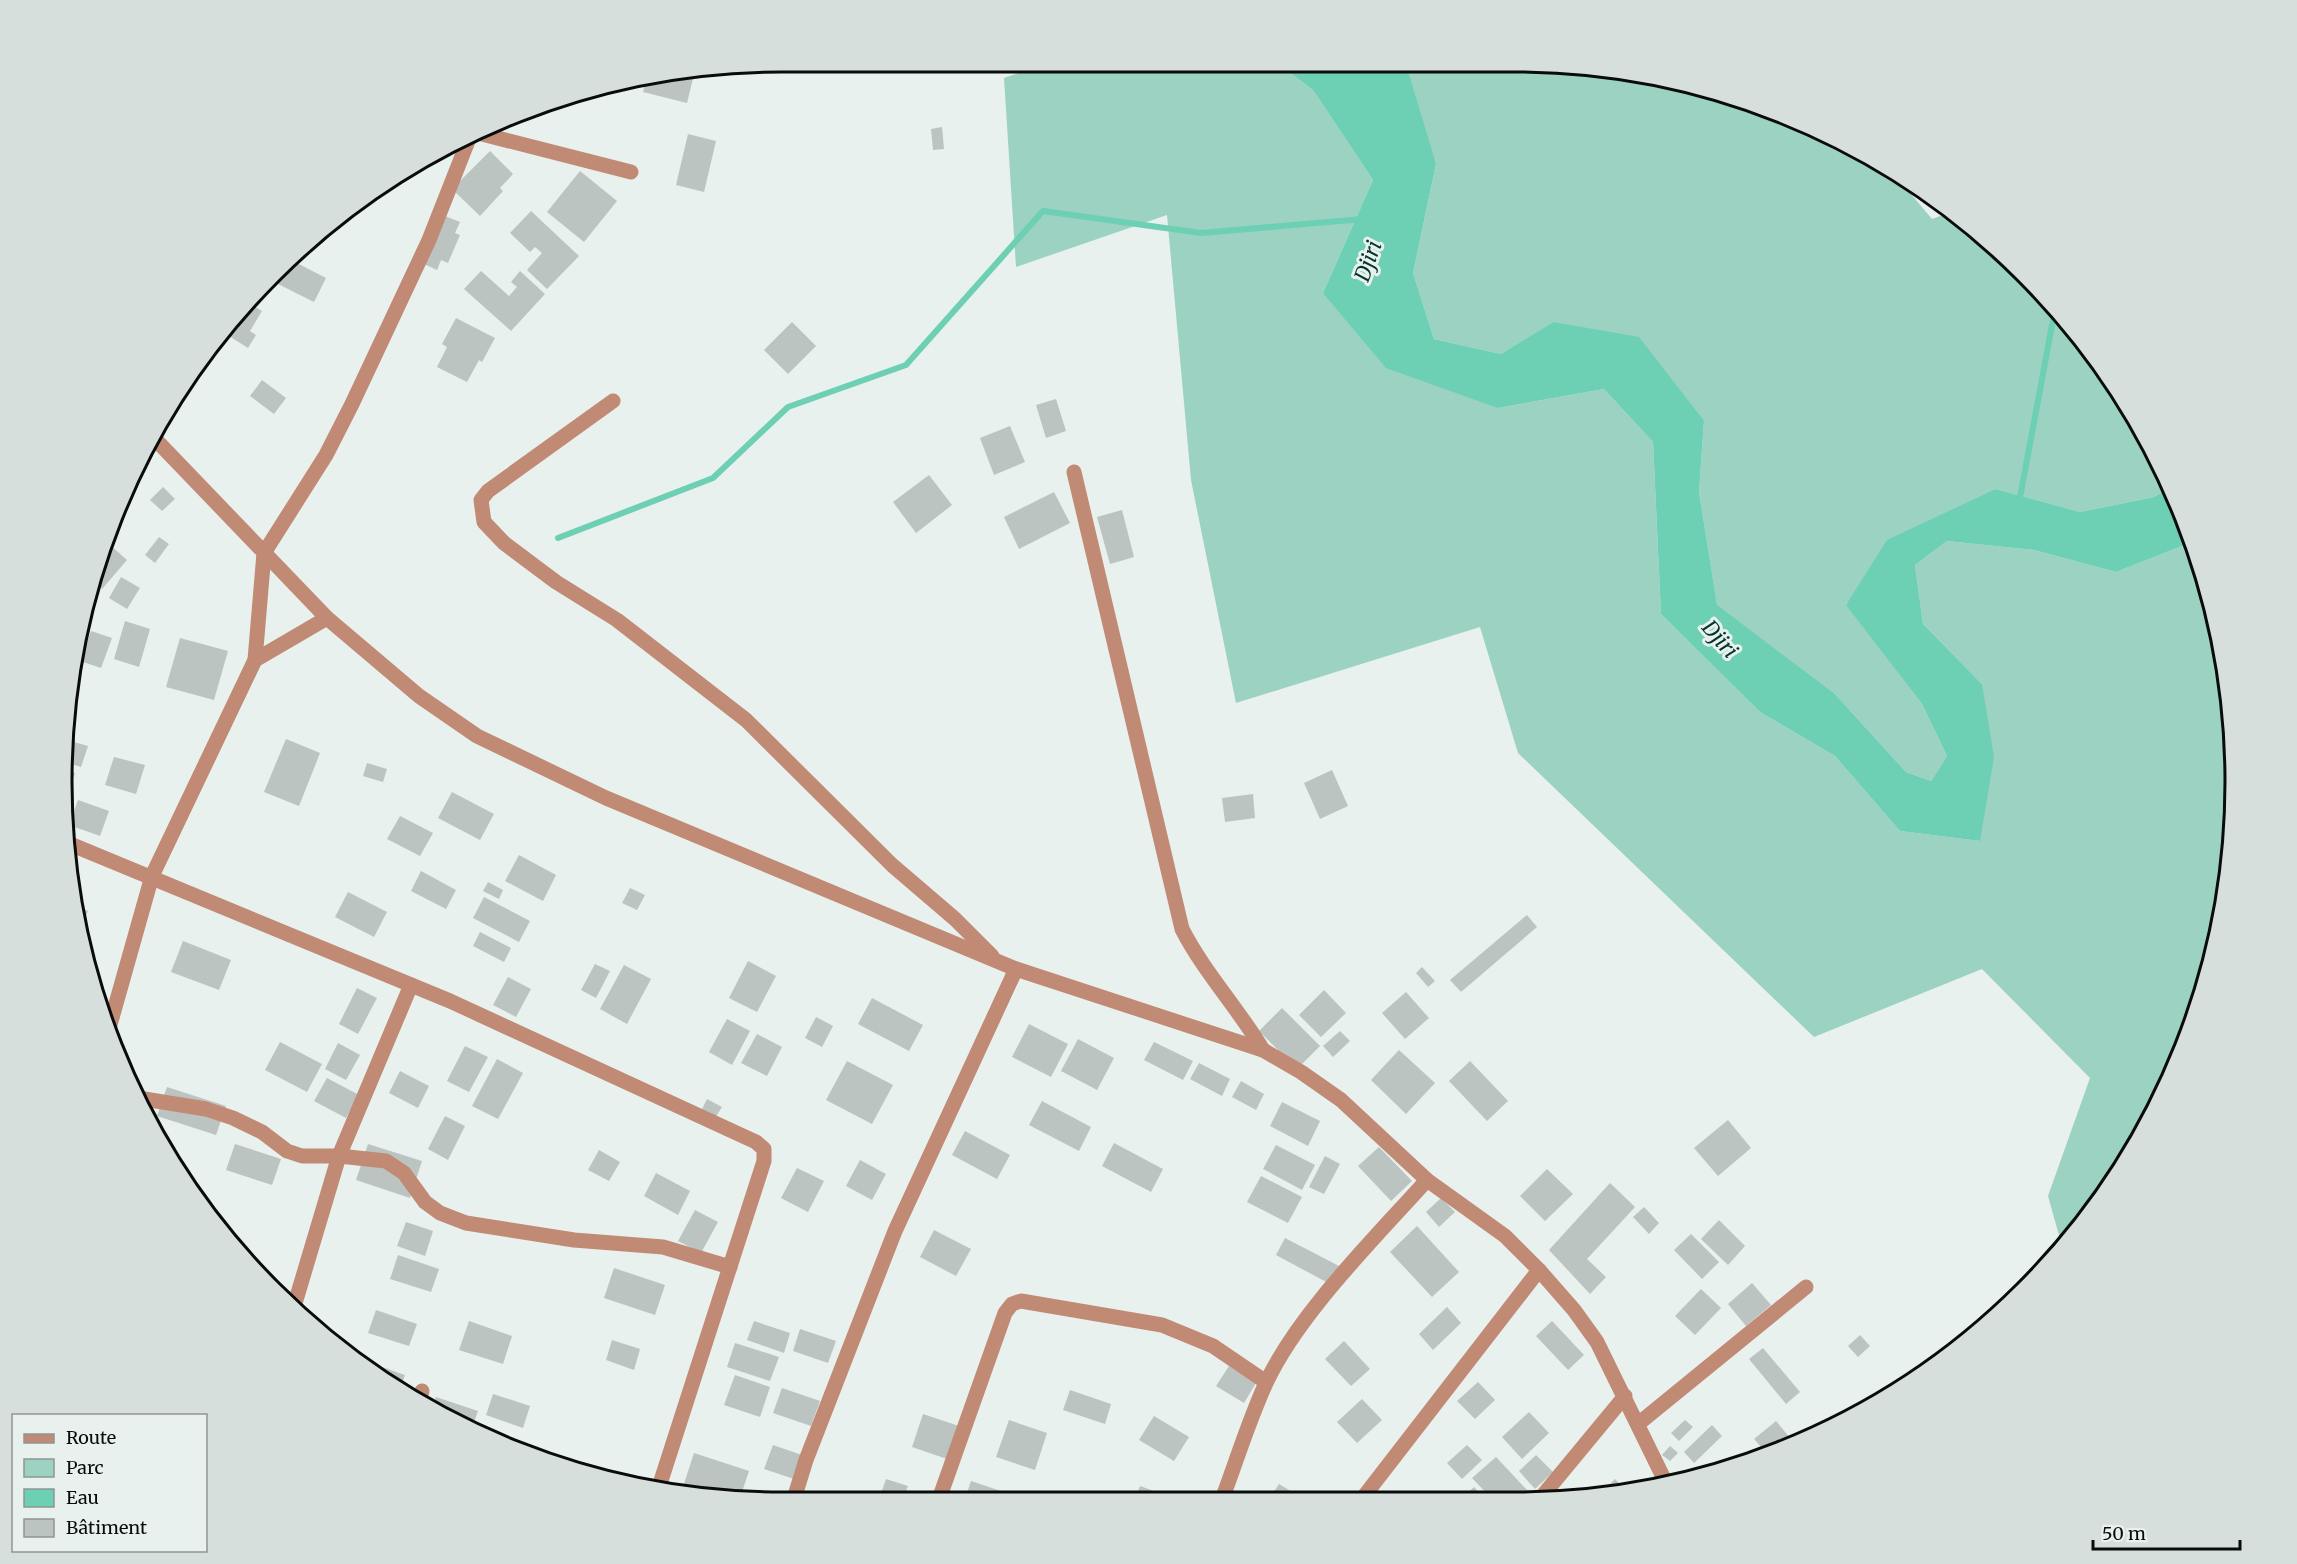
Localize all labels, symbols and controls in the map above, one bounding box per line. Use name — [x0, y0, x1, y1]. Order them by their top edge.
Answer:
water label: Djiri — [1348, 237, 1388, 286]
water label: Djiri — [1696, 614, 1744, 664]
legend — [12, 1414, 207, 1552]
text: Route — [66, 1426, 116, 1449]
text: Parc — [66, 1456, 104, 1479]
text: Eau — [66, 1486, 99, 1509]
scale bar — [2093, 1513, 2240, 1551]
text: Bâtiment — [66, 1516, 147, 1539]
text: 50 m — [2102, 1522, 2146, 1545]

